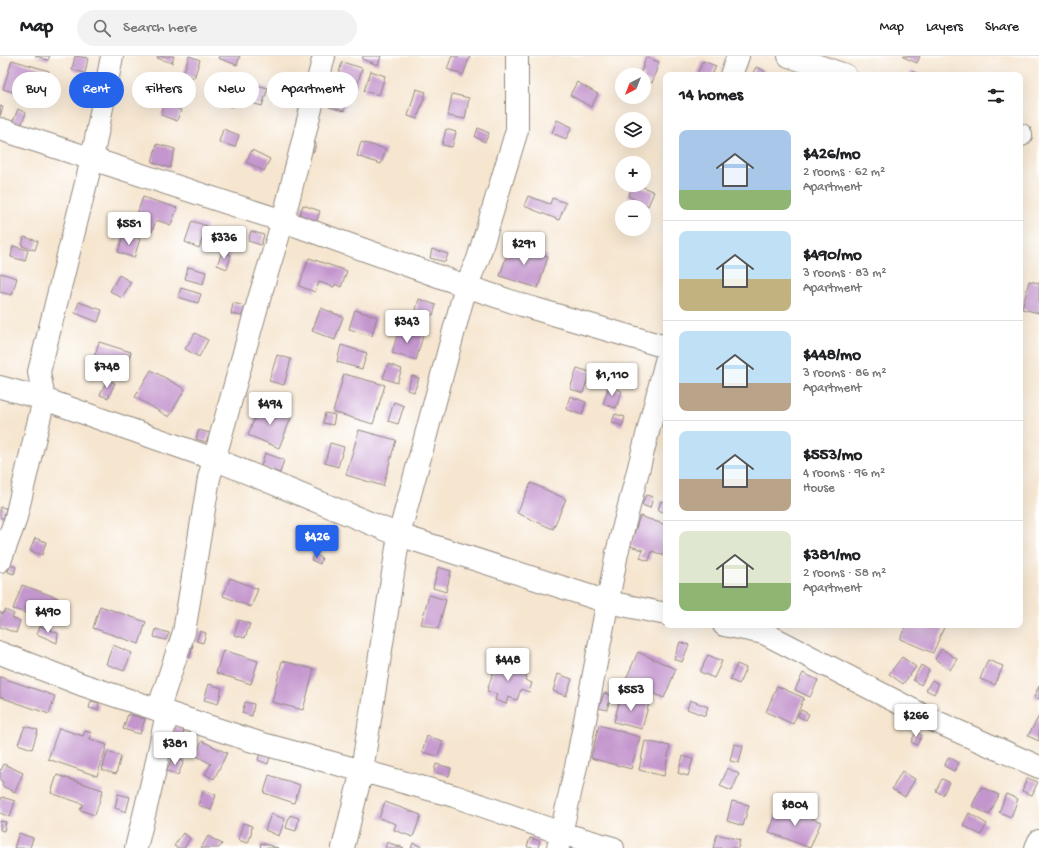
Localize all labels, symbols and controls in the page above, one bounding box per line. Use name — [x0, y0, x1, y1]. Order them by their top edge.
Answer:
search box — [77, 10, 357, 46]
text: Map — [20, 16, 53, 39]
icon: search — [91, 17, 113, 39]
text: Search here — [123, 19, 197, 37]
text: Map — [880, 19, 904, 36]
text: Layers — [926, 19, 963, 36]
text: Share — [985, 19, 1019, 36]
north arrow — [615, 68, 651, 104]
map controls — [615, 68, 651, 236]
chip: Buy — [12, 72, 61, 108]
chip: Rent — [69, 72, 124, 108]
chip: Filters — [132, 72, 196, 108]
chip: New — [204, 72, 259, 108]
chip: Apartment — [267, 72, 358, 108]
icon: filters — [985, 85, 1007, 107]
text: 14 homes — [679, 86, 743, 106]
button: layers — [615, 112, 651, 148]
text: $426/mo — [803, 145, 861, 165]
icon: home — [711, 146, 759, 194]
button: + — [615, 156, 651, 192]
text: 2 rooms · 62 m² — [803, 165, 885, 180]
text: Apartment — [803, 180, 862, 195]
button: − — [615, 200, 651, 236]
pin: $551 — [105, 212, 153, 246]
text: $551 — [117, 217, 141, 232]
pin: $336 — [200, 226, 248, 260]
text: $336 — [211, 231, 237, 246]
pin: $291 — [500, 232, 548, 266]
text: $291 — [512, 237, 536, 252]
text: $490/mo — [803, 246, 862, 266]
icon: home — [711, 247, 759, 295]
text: 3 rooms · 83 m² — [803, 266, 887, 281]
text: Apartment — [803, 281, 862, 296]
pin: $343 — [383, 310, 431, 344]
text: $343 — [394, 315, 420, 330]
text: $448/mo — [803, 346, 861, 366]
icon: home — [711, 347, 759, 395]
pin: $748 — [83, 355, 131, 389]
text: $748 — [94, 360, 120, 375]
pin: $1,110 — [579, 363, 645, 397]
text: 3 rooms · 86 m² — [803, 366, 886, 381]
text: $1,110 — [595, 368, 629, 383]
text: Apartment — [803, 381, 862, 396]
pin: $494 — [246, 392, 294, 426]
text: $494 — [258, 397, 282, 412]
text: $553/mo — [803, 446, 862, 466]
icon: home — [711, 447, 759, 495]
text: 4 rooms · 96 m² — [803, 466, 885, 481]
text: House — [803, 481, 835, 496]
pin: $426 — [293, 525, 341, 559]
text: $426 — [305, 530, 329, 545]
text: $381/mo — [803, 546, 861, 566]
icon: home — [711, 547, 759, 595]
text: 2 rooms · 58 m² — [803, 566, 886, 581]
text: Apartment — [803, 581, 862, 596]
pin: $490 — [24, 600, 72, 634]
text: $490 — [35, 605, 61, 620]
pin: $448 — [484, 648, 532, 682]
text: $448 — [495, 653, 521, 668]
pin: $553 — [607, 678, 655, 712]
text: $553 — [618, 683, 644, 698]
pin: $266 — [892, 704, 940, 738]
text: $266 — [903, 709, 929, 724]
pin: $381 — [151, 732, 199, 766]
text: $381 — [163, 737, 187, 752]
pin: $804 — [771, 793, 819, 827]
text: $804 — [782, 798, 808, 813]

